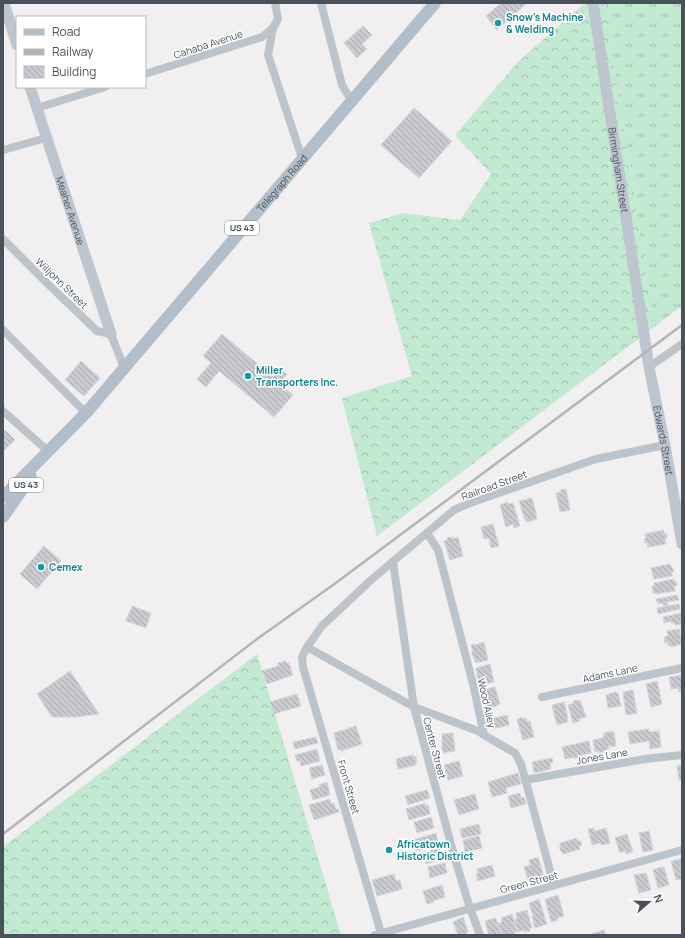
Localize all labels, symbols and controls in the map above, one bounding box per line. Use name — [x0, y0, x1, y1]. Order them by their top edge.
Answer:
place label: Snow's Machine & Welding — [506, 10, 584, 36]
legend — [16, 16, 146, 88]
marker: Snow's Machine & Welding — [493, 18, 503, 28]
text: Road — [52, 23, 80, 40]
street label: Cahaba Avenue — [172, 26, 245, 62]
text: Railway — [52, 43, 94, 60]
text: Building — [52, 63, 96, 80]
street label: Birmingham Street — [605, 126, 632, 214]
street label: Telegraph Road — [253, 151, 310, 215]
street label: Meaher Avenue — [53, 174, 88, 247]
road number: US 43 — [225, 221, 259, 235]
street label: Willjohn Street — [33, 254, 91, 312]
place label: Miller Transporters Inc. — [256, 363, 338, 389]
marker: Miller Transporters Inc. — [243, 371, 253, 381]
street label: Edwards Street — [650, 404, 677, 476]
street label: Railroad Street — [459, 467, 529, 503]
road number: US 43 — [9, 478, 43, 492]
place label: Cemex — [49, 560, 83, 574]
marker: Cemex — [36, 562, 46, 572]
street label: Adams Lane — [581, 660, 639, 686]
street label: Wood Alley — [474, 677, 500, 730]
street label: Center Street — [420, 716, 450, 780]
street label: Jones Lane — [575, 745, 629, 767]
street label: Front Street — [335, 758, 363, 816]
place label: Africatown Historic District — [397, 837, 474, 863]
marker: Africatown Historic District — [384, 845, 394, 855]
street label: Green Street — [498, 868, 560, 896]
north arrow — [629, 882, 669, 922]
text: N — [650, 892, 667, 905]

